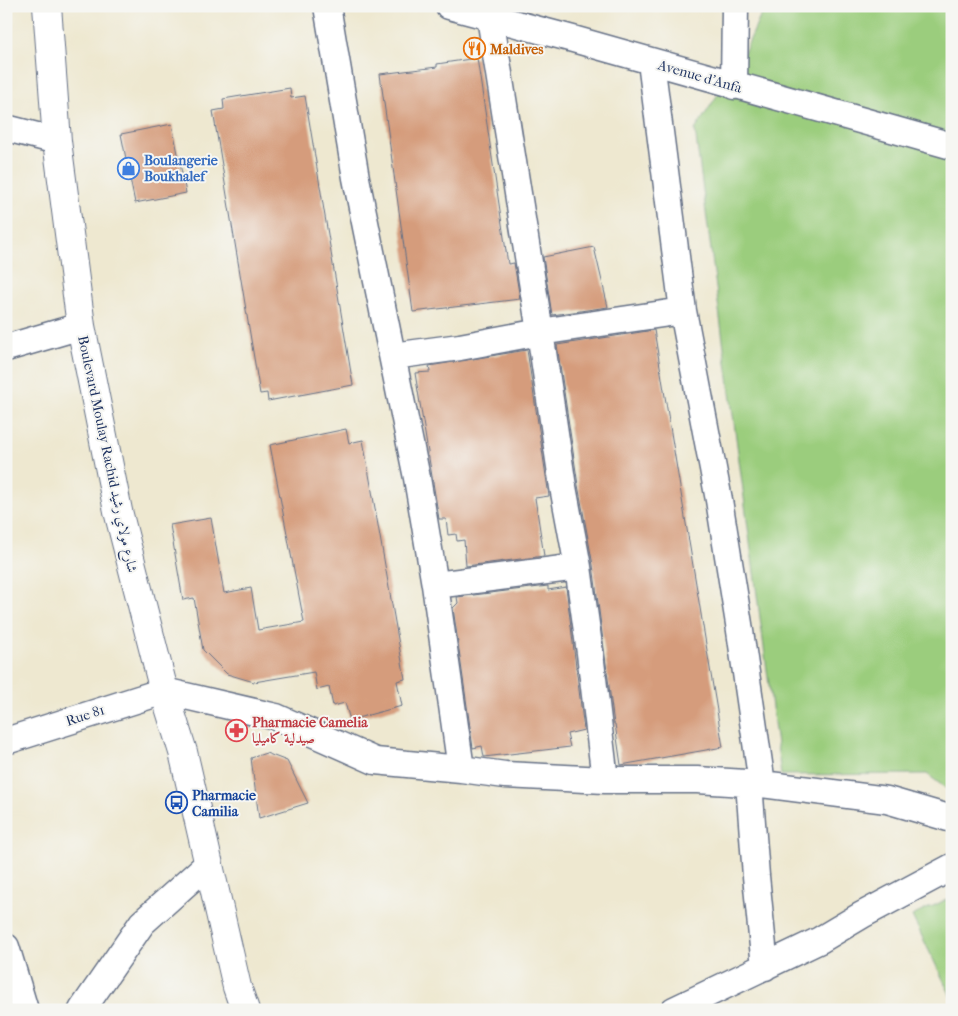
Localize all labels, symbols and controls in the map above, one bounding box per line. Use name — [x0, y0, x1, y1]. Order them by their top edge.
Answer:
restaurant icon: Maldives — [462, 37, 486, 61]
place label: Maldives — [489, 41, 544, 58]
street label: Avenue d'Anfa — [655, 56, 744, 97]
place label: Boulangerie Boukhalef — [144, 152, 218, 185]
shop icon: Boulangerie Boukhalef — [116, 156, 140, 180]
street label: Boulevard Moulay Rachid شارع مولاي رشيد — [71, 334, 141, 575]
street label: Rue 81 — [64, 701, 107, 730]
place label: Pharmacie Camelia صيدلية كاميليا — [252, 714, 368, 747]
pharmacy icon: Pharmacie Camelia صيدلية كاميليا — [224, 718, 248, 742]
place label: Pharmacie Camilia — [192, 787, 256, 820]
bus stop icon: Pharmacie Camilia — [164, 791, 188, 815]

